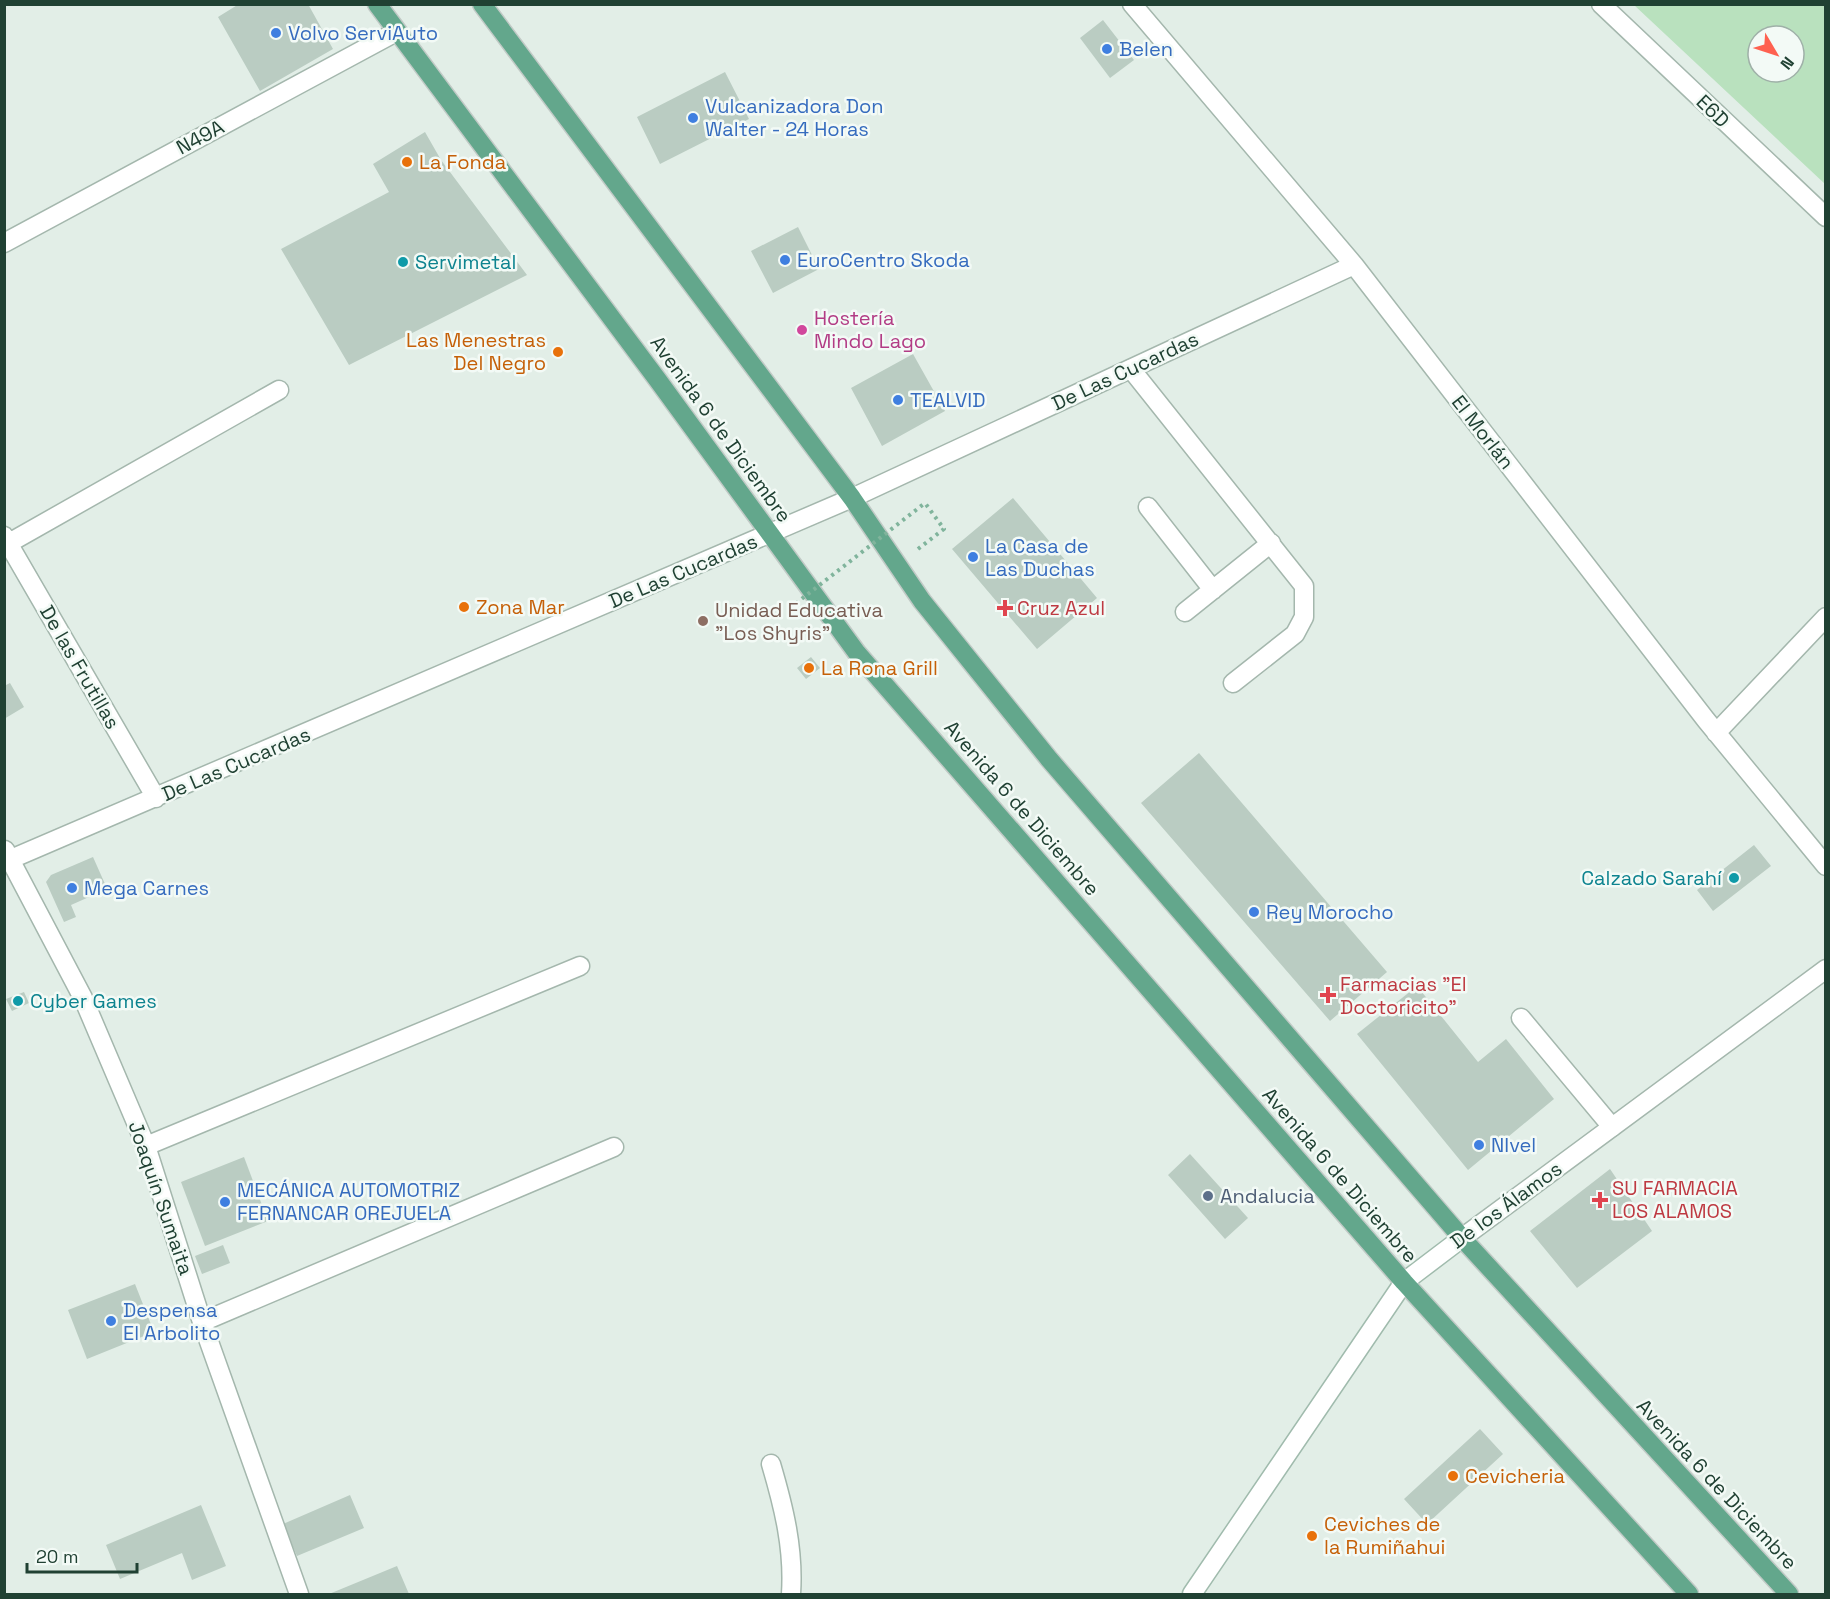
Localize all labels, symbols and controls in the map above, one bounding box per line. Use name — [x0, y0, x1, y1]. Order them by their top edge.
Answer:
place label: Volvo ServiAuto — [288, 20, 438, 46]
north arrow — [1746, 24, 1806, 84]
marker: Volvo ServiAuto — [269, 26, 283, 40]
place label: Belen — [1119, 36, 1173, 62]
marker: Belen — [1100, 42, 1114, 56]
text: N — [1776, 52, 1799, 74]
street label: E6D — [1691, 89, 1735, 133]
place label: Vulcanizadora Don Walter - 24 Horas — [705, 93, 884, 142]
marker: Vulcanizadora Don Walter - 24 Horas — [686, 111, 700, 125]
street label: N49A — [172, 113, 229, 160]
place label: La Fonda — [419, 149, 506, 175]
marker: La Fonda — [400, 155, 414, 169]
place label: EuroCentro Skoda — [797, 247, 970, 273]
place label: Servimetal — [415, 249, 517, 275]
marker: EuroCentro Skoda — [778, 253, 792, 267]
marker: Servimetal — [396, 255, 410, 269]
place label: Hostería Mindo Lago — [814, 305, 926, 354]
marker: Hostería Mindo Lago — [795, 323, 809, 337]
street label: De Las Cucardas — [1048, 326, 1202, 416]
place label: Las Menestras Del Negro — [406, 327, 546, 376]
street label: Avenida 6 de Diciembre — [645, 331, 797, 527]
marker: Las Menestras Del Negro — [551, 345, 565, 359]
place label: TEALVID — [910, 387, 986, 413]
street label: El Morlán — [1446, 390, 1520, 474]
marker: TEALVID — [891, 393, 905, 407]
street label: De Las Cucardas — [605, 528, 761, 614]
place label: La Casa de Las Duchas — [985, 533, 1095, 582]
marker: La Casa de Las Duchas — [966, 550, 980, 564]
place label: Zona Mar — [476, 594, 565, 620]
place label: Cruz Azul — [1017, 595, 1105, 621]
place label: Unidad Educativa "Los Shyris" — [715, 597, 883, 646]
street label: De las Frutillas — [34, 600, 126, 734]
marker: Zona Mar — [457, 600, 471, 614]
marker: Cruz Azul — [998, 601, 1012, 615]
marker: Unidad Educativa "Los Shyris" — [696, 614, 710, 628]
place label: La Rona Grill — [821, 655, 938, 681]
marker: La Rona Grill — [802, 661, 816, 675]
street label: Avenida 6 de Diciembre — [939, 715, 1105, 901]
street label: De Las Cucardas — [158, 721, 314, 807]
place label: Calzado Sarahí — [1581, 865, 1722, 891]
marker: Calzado Sarahí — [1727, 871, 1741, 885]
place label: Mega Carnes — [84, 875, 209, 901]
marker: Mega Carnes — [65, 881, 79, 895]
place label: Rey Morocho — [1266, 899, 1394, 925]
marker: Rey Morocho — [1247, 905, 1261, 919]
place label: Farmacias "El Doctoricito" — [1340, 971, 1467, 1020]
place label: Cyber Games — [30, 988, 157, 1014]
marker: Farmacias "El Doctoricito" — [1321, 988, 1335, 1002]
marker: Cyber Games — [11, 994, 25, 1008]
street label: Avenida 6 de Diciembre — [1257, 1082, 1423, 1268]
street label: Joaquín Sumaita — [122, 1118, 200, 1278]
place label: NIvel — [1491, 1132, 1536, 1158]
marker: NIvel — [1472, 1138, 1486, 1152]
street label: De los Álamos — [1445, 1156, 1567, 1254]
place label: SU FARMACIA LOS ALAMOS — [1612, 1175, 1738, 1224]
place label: MECÁNICA AUTOMOTRIZ FERNANCAR OREJUELA — [237, 1177, 460, 1226]
place label: Andalucia — [1220, 1183, 1315, 1209]
marker: Andalucia — [1201, 1189, 1215, 1203]
marker: SU FARMACIA LOS ALAMOS — [1593, 1193, 1607, 1207]
marker: MECÁNICA AUTOMOTRIZ FERNANCAR OREJUELA — [218, 1195, 232, 1209]
place label: Despensa El Arbolito — [123, 1297, 220, 1346]
marker: Despensa El Arbolito — [104, 1314, 118, 1328]
street label: Avenida 6 de Diciembre — [1631, 1393, 1803, 1575]
place label: Cevicheria — [1465, 1463, 1565, 1489]
marker: Cevicheria — [1446, 1469, 1460, 1483]
place label: Ceviches de la Rumiñahui — [1324, 1511, 1446, 1560]
marker: Ceviches de la Rumiñahui — [1305, 1529, 1319, 1543]
scale bar — [27, 1536, 136, 1574]
text: 20 m — [36, 1545, 79, 1568]

